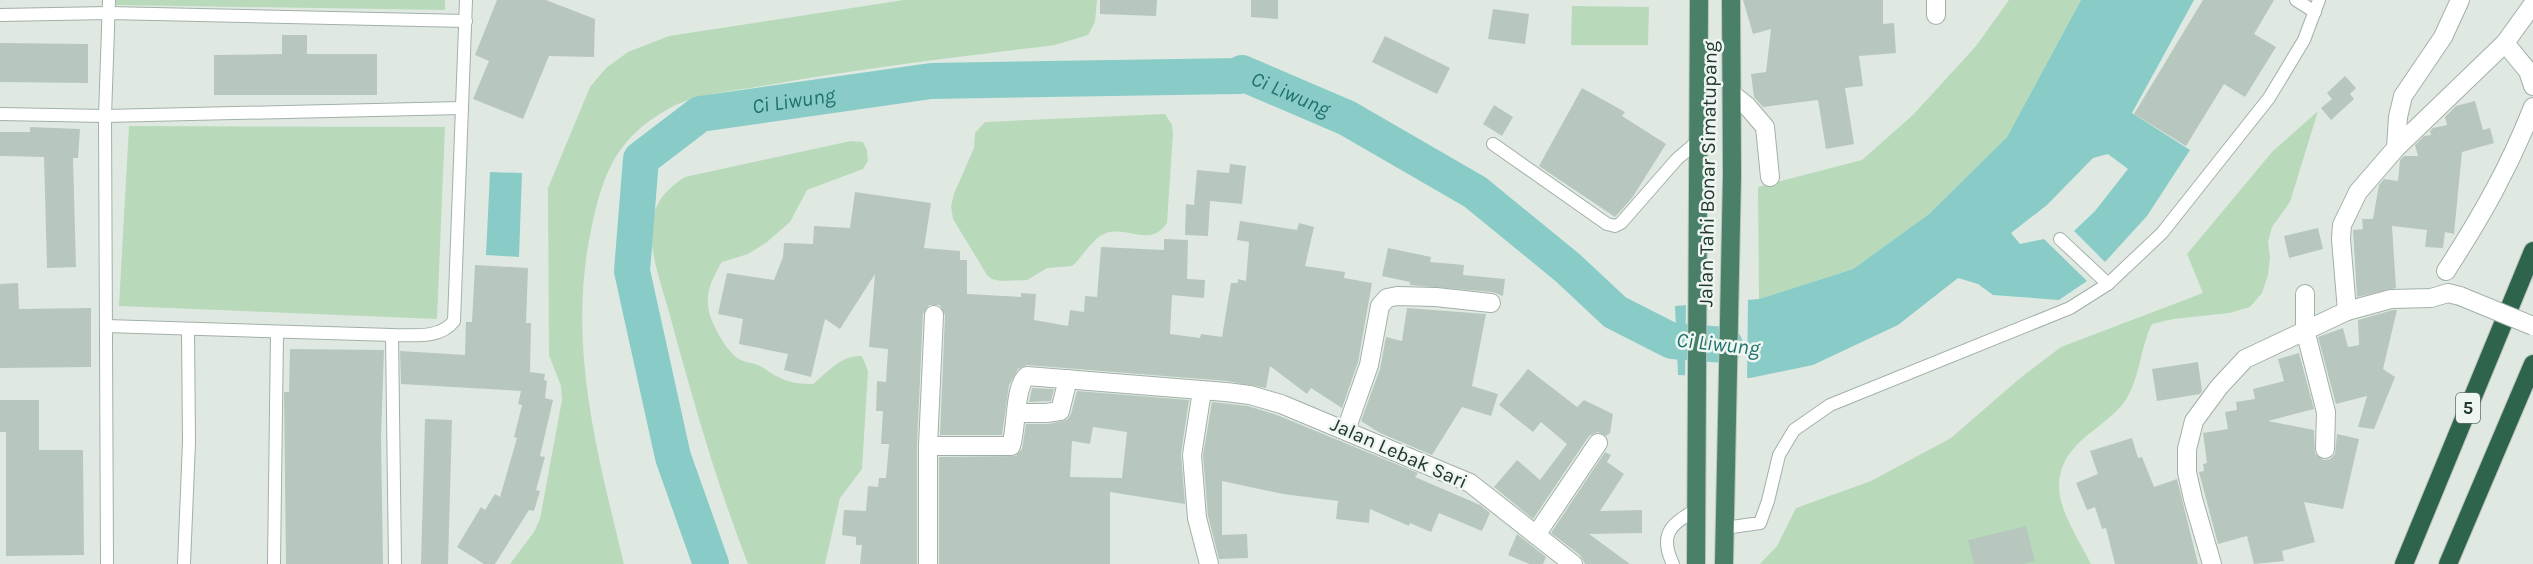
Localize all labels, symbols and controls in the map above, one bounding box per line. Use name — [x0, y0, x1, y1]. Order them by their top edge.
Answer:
street label: Jalan Tahi Bonar Simatupang — [1694, 41, 1722, 307]
water label: Ci Liwung — [1247, 66, 1335, 122]
water label: Ci Liwung — [750, 83, 838, 118]
water label: Ci Liwung — [1675, 328, 1762, 360]
road number: 5 — [2456, 393, 2480, 423]
street label: Jalan Lebak Sari — [1327, 413, 1471, 493]

